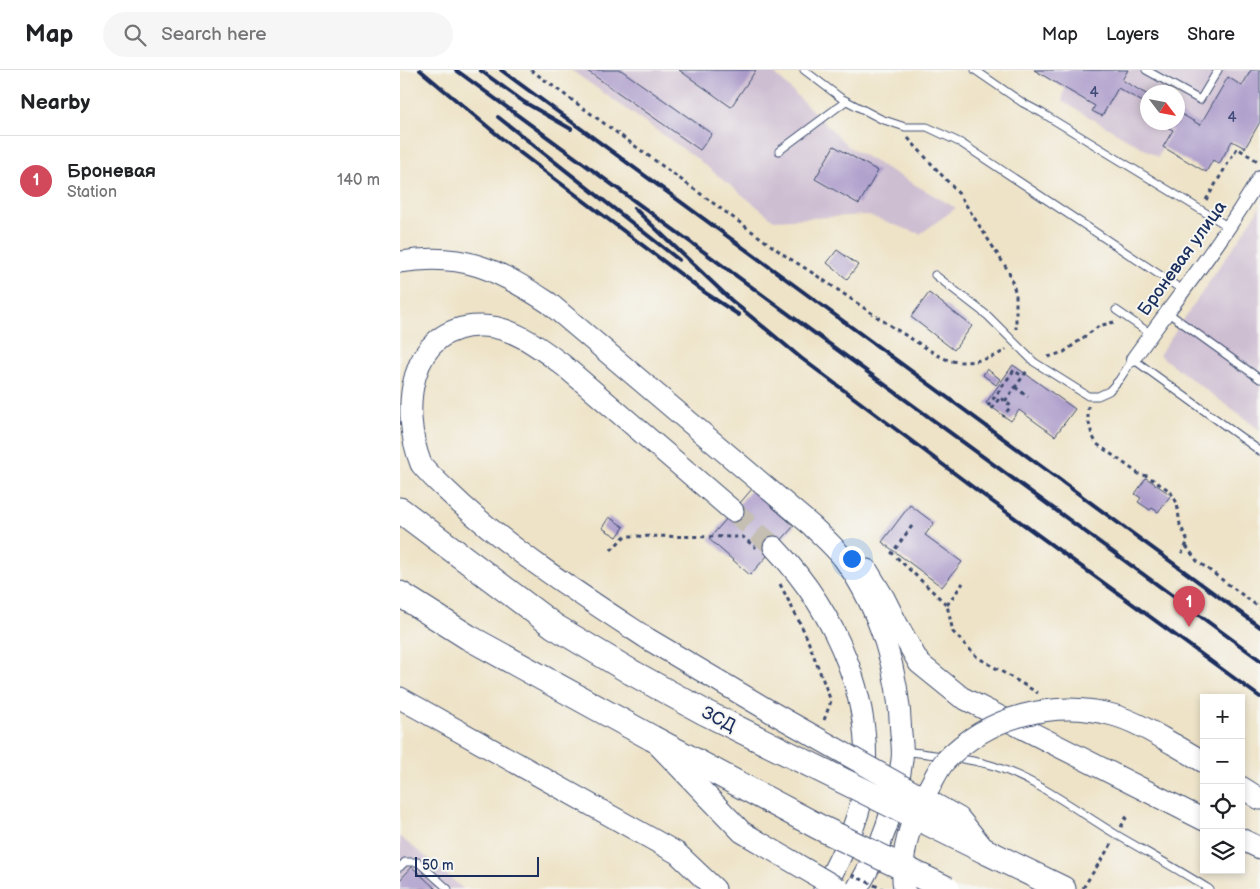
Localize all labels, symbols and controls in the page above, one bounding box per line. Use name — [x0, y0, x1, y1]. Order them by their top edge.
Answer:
search box — [103, 12, 453, 57]
text: Map — [25, 20, 73, 49]
icon: search — [121, 21, 149, 49]
text: Search here — [161, 23, 267, 46]
text: Map — [1042, 24, 1078, 45]
text: Layers — [1106, 24, 1159, 45]
text: Share — [1187, 24, 1235, 45]
house number: 4 — [1089, 83, 1099, 102]
north arrow — [1140, 85, 1185, 130]
text: Nearby — [20, 90, 90, 115]
house number: 4 — [1227, 108, 1237, 127]
text: Броневая — [67, 160, 156, 183]
text: 1 — [33, 171, 39, 190]
text: 140 m — [337, 171, 380, 190]
text: Station — [67, 183, 117, 202]
street label: Броневая улица — [1134, 196, 1231, 320]
your location — [839, 546, 865, 572]
pin: 1 — [1173, 586, 1205, 627]
map controls — [1200, 694, 1245, 874]
button: + — [1200, 694, 1245, 739]
street label: ЗСД — [698, 702, 740, 737]
button: − — [1200, 739, 1245, 784]
button: locate — [1200, 784, 1245, 829]
button: layers — [1200, 829, 1245, 874]
scale bar — [415, 854, 539, 877]
text: 50 m — [422, 857, 454, 874]

